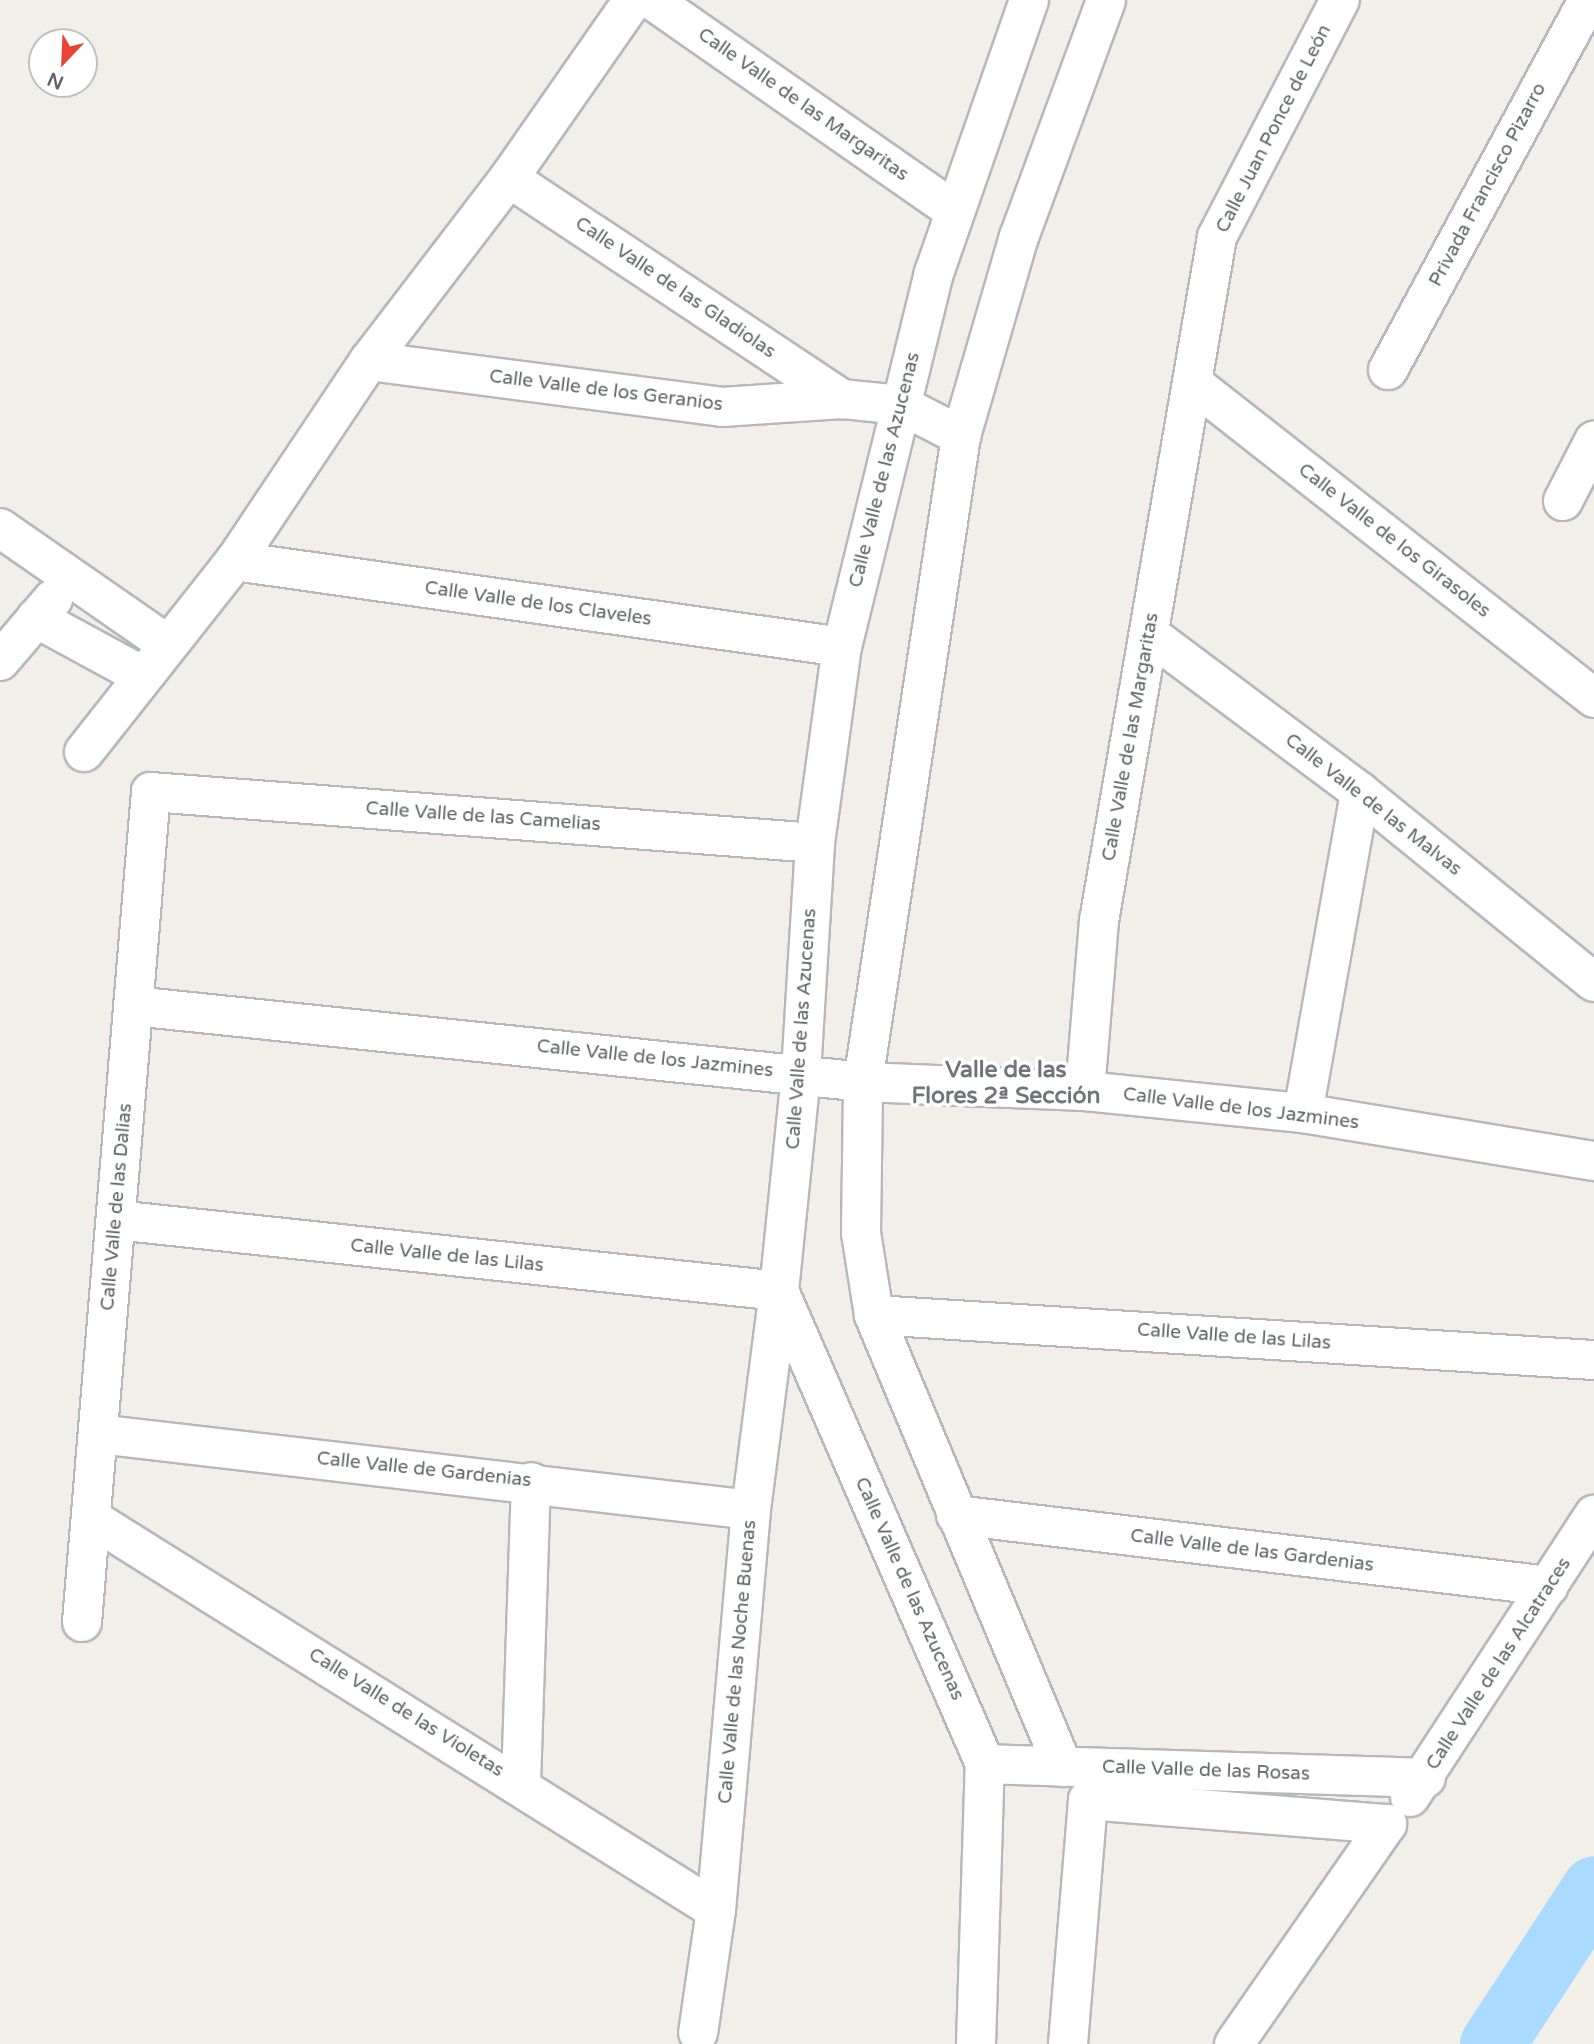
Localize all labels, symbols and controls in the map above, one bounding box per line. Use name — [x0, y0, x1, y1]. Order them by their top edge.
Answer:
street label: Calle Juan Ponce de León — [1212, 21, 1336, 237]
street label: Calle Valle de las Margaritas — [693, 23, 913, 187]
north arrow — [28, 28, 98, 98]
text: N — [44, 67, 67, 94]
street label: Privada Francisco Pizarro — [1425, 79, 1551, 291]
street label: Calle Valle de las Gladiolas — [570, 212, 780, 364]
street label: Calle Valle de las Azucenas — [845, 350, 925, 590]
street label: Calle Valle de los Geranios — [488, 365, 724, 417]
street label: Calle Valle de los Girasoles — [1293, 459, 1495, 623]
street label: Calle Valle de los Claveles — [423, 577, 653, 631]
street label: Calle Valle de las Margaritas — [1098, 611, 1164, 863]
street label: Calle Valle de las Malvas — [1280, 729, 1466, 881]
street label: Calle Valle de las Camelias — [365, 797, 601, 837]
street label: Calle Valle de las Azucenas — [782, 908, 822, 1150]
street label: Calle Valle de los Jazmines — [536, 1035, 774, 1083]
district label: Valle de las Flores 2ª Sección — [912, 1056, 1100, 1110]
street label: Calle Valle de los Jazmines — [1122, 1083, 1360, 1135]
street label: Calle Valle de las Dalias — [97, 1102, 137, 1312]
street label: Calle Valle de las Lilas — [349, 1235, 545, 1277]
street label: Calle Valle de las Lilas — [1136, 1319, 1332, 1355]
street label: Calle Valle de Gardenias — [316, 1447, 532, 1493]
street label: Calle Valle de las Azucenas — [849, 1474, 969, 1704]
street label: Calle Valle de las Noche Buenas — [714, 1519, 762, 1805]
street label: Calle Valle de las Gardenias — [1129, 1525, 1375, 1577]
street label: Calle Valle de las Alcatraces — [1422, 1554, 1576, 1774]
street label: Calle Valle de las Violetas — [304, 1643, 508, 1783]
street label: Calle Valle de las Rosas — [1102, 1756, 1310, 1786]

